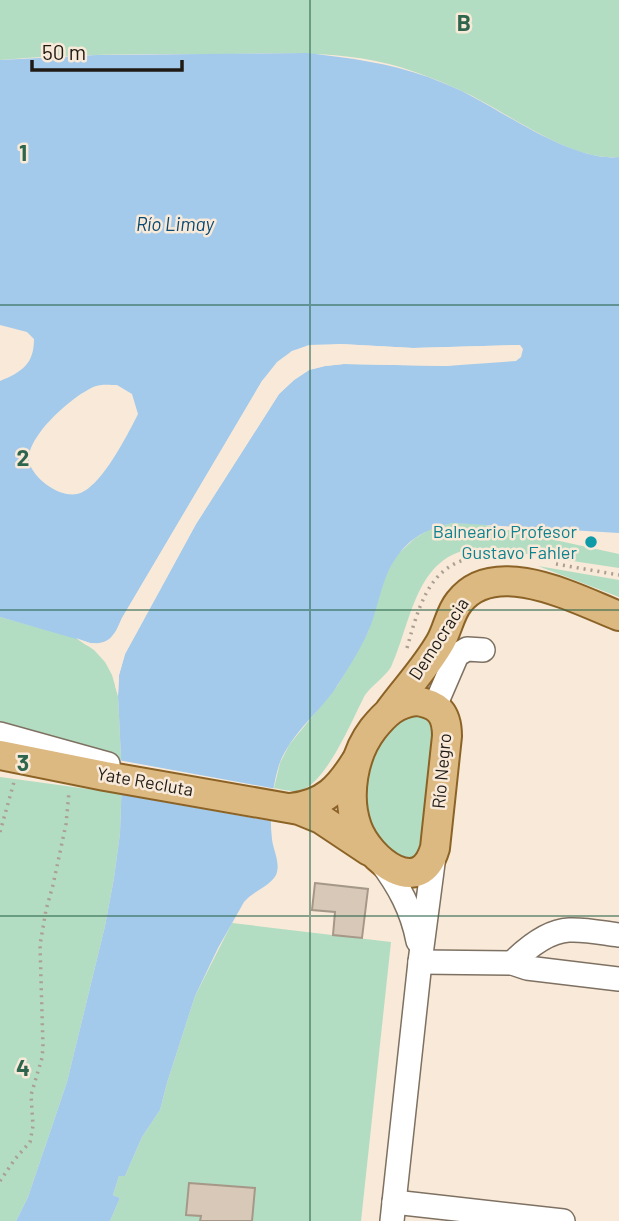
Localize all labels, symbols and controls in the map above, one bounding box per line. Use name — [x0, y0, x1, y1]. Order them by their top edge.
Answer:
text: B — [457, 8, 471, 36]
scale bar — [32, 28, 182, 72]
text: 50 m — [42, 39, 86, 64]
text: 1 — [19, 138, 27, 166]
water label: Río Limay — [136, 212, 214, 235]
text: 2 — [17, 443, 29, 471]
place label: Balneario Profesor Gustavo Fahler — [433, 520, 577, 563]
marker: Balneario Profesor Gustavo Fahler — [583, 534, 599, 550]
street label: Democracia — [403, 593, 473, 684]
street label: Río Negro — [427, 732, 455, 810]
text: 3 — [17, 748, 29, 776]
street label: Yate Recluta — [95, 762, 195, 800]
text: 4 — [16, 1053, 30, 1081]

